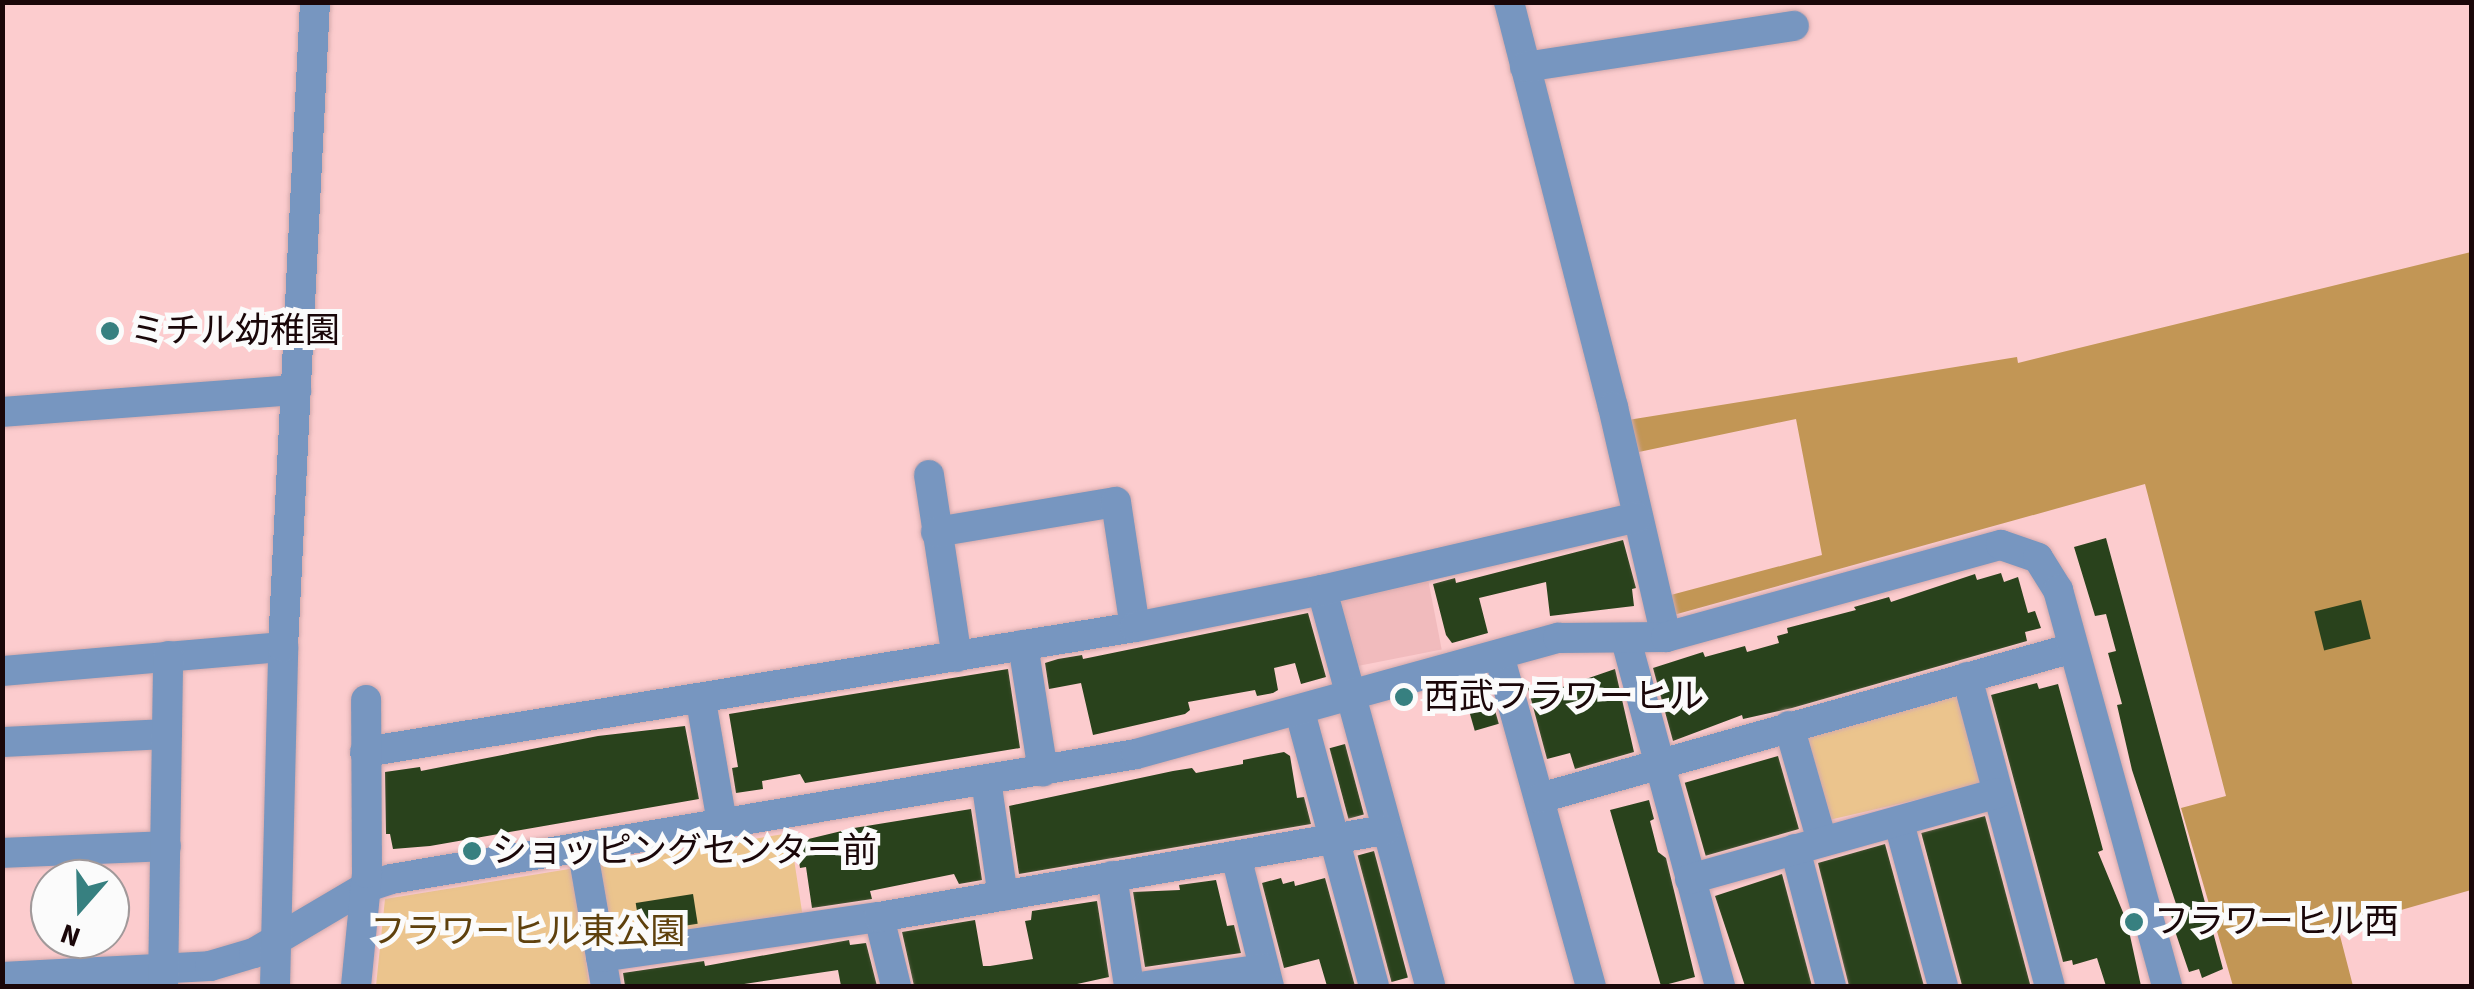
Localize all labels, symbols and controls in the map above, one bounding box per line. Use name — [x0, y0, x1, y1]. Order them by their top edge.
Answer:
place label: ミチル幼稚園 — [130, 310, 340, 352]
marker: ミチル幼稚園 — [99, 320, 121, 342]
place label: 西武フラワーヒル — [1424, 676, 1704, 718]
marker: 西武フラワーヒル — [1393, 686, 1415, 708]
place label: ショッピングセンター前 — [492, 830, 877, 872]
marker: ショッピングセンター前 — [461, 840, 483, 862]
north arrow — [30, 859, 130, 959]
place label: フラワーヒル西 — [2154, 901, 2399, 943]
park label: フラワーヒル東公園 — [371, 911, 685, 953]
marker: フラワーヒル西 — [2123, 911, 2145, 933]
text: N — [55, 913, 86, 957]

